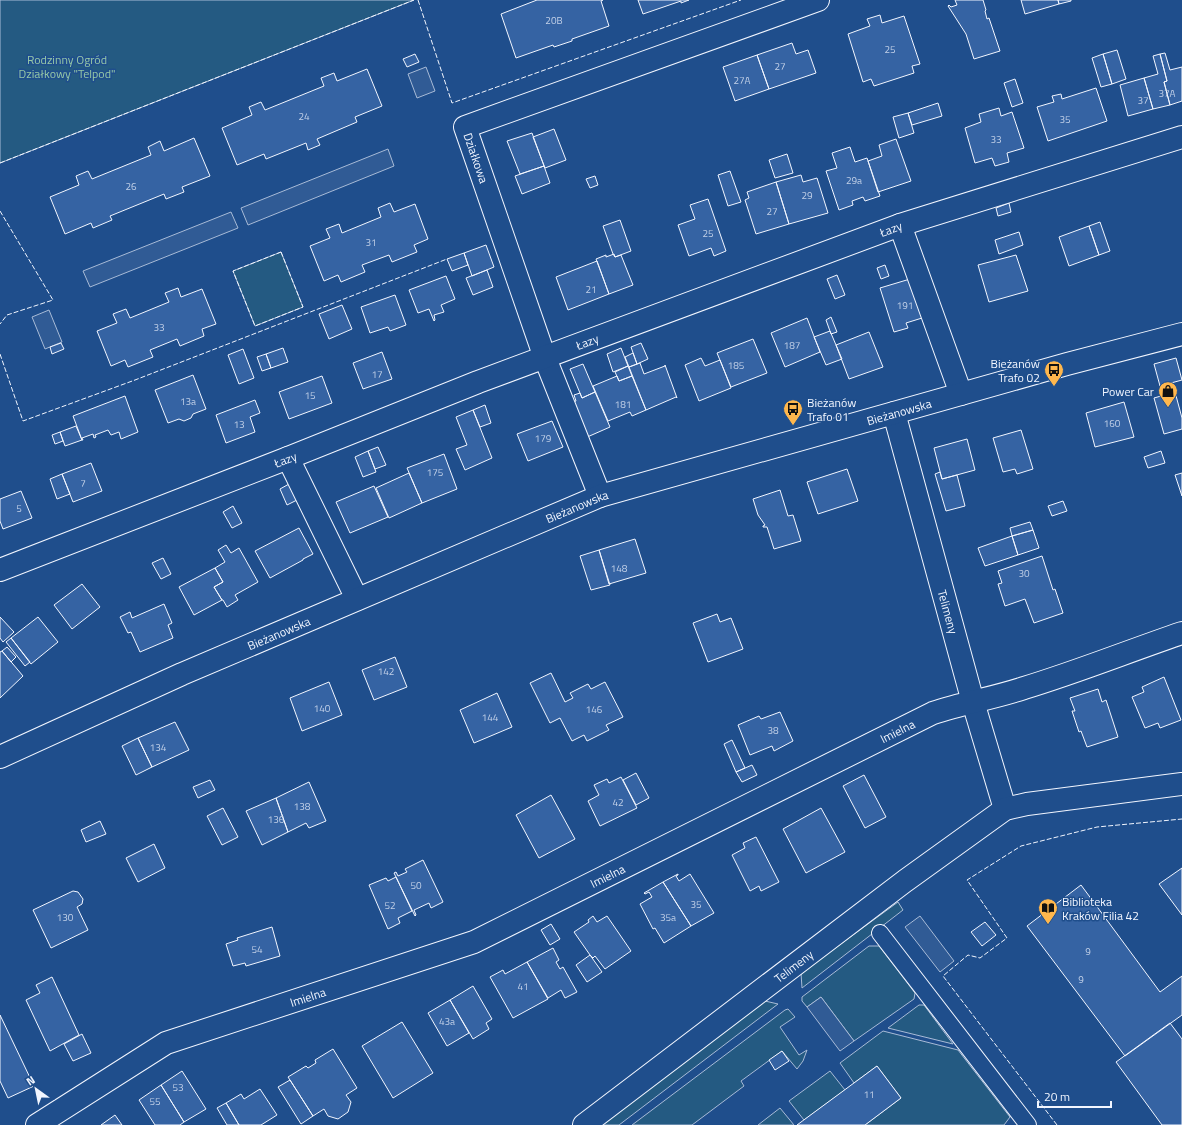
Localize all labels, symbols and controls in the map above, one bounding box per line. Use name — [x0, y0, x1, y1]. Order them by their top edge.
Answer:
house number: 20B — [545, 13, 563, 28]
house number: 25 — [884, 42, 896, 57]
park label: Rodzinny Ogród Działkowy "Telpod" — [18, 50, 116, 83]
house number: 27 — [774, 59, 786, 74]
house number: 27A — [733, 73, 751, 88]
house number: 37A — [1158, 86, 1176, 101]
house number: 37 — [1137, 93, 1149, 108]
house number: 24 — [298, 109, 310, 124]
house number: 35 — [1059, 112, 1071, 127]
street label: Działkowa — [458, 130, 494, 186]
house number: 33 — [990, 132, 1002, 147]
house number: 29a — [846, 173, 862, 188]
house number: 26 — [125, 179, 137, 194]
house number: 29 — [801, 188, 813, 203]
house number: 27 — [766, 204, 778, 219]
street label: Łazy — [876, 215, 905, 242]
house number: 25 — [702, 226, 714, 241]
house number: 31 — [365, 235, 377, 250]
house number: 21 — [585, 282, 597, 297]
house number: 191 — [897, 298, 913, 313]
house number: 33 — [153, 320, 165, 335]
street label: Łazy — [572, 328, 601, 355]
house number: 187 — [784, 338, 800, 353]
place label: Bieżanów Trafo 02 — [991, 354, 1040, 387]
house number: 185 — [728, 358, 745, 373]
bus stop icon: Bieżanów Trafo 02 — [1043, 359, 1065, 387]
house number: 17 — [371, 367, 383, 382]
shop icon: Power Car — [1157, 380, 1179, 408]
place label: Power Car — [1102, 382, 1154, 401]
house number: 15 — [304, 388, 316, 403]
place label: Bieżanów Trafo 01 — [807, 393, 856, 426]
street label: Bieżanowska — [864, 393, 934, 430]
house number: 13a — [180, 394, 196, 409]
house number: 181 — [615, 397, 631, 412]
bus stop icon: Bieżanów Trafo 01 — [782, 398, 804, 426]
house number: 160 — [1104, 416, 1121, 431]
house number: 13 — [233, 417, 245, 432]
house number: 179 — [535, 431, 552, 446]
street label: Łazy — [270, 446, 300, 472]
house number: 175 — [427, 465, 444, 480]
house number: 7 — [80, 476, 86, 491]
street label: Bieżanowska — [542, 485, 610, 528]
house number: 5 — [16, 501, 22, 516]
house number: 148 — [611, 561, 628, 576]
house number: 30 — [1018, 566, 1030, 581]
street label: Telimeny — [933, 588, 963, 636]
street label: Bieżanowska — [244, 611, 313, 655]
house number: 142 — [378, 664, 394, 679]
house number: 140 — [314, 701, 331, 716]
house number: 146 — [586, 702, 603, 717]
house number: 144 — [482, 710, 499, 725]
street label: Imielna — [876, 714, 918, 748]
house number: 38 — [767, 723, 779, 738]
house number: 134 — [150, 740, 167, 755]
house number: 42 — [612, 795, 624, 810]
house number: 138 — [294, 799, 311, 814]
house number: 136 — [268, 812, 285, 827]
street label: Imielna — [587, 859, 628, 892]
house number: 50 — [410, 878, 422, 893]
place label: Biblioteka Kraków Filia 42 — [1062, 892, 1139, 925]
house number: 35 — [690, 897, 702, 912]
library icon: Biblioteka Kraków Filia 42 — [1037, 897, 1059, 925]
house number: 52 — [384, 898, 396, 913]
house number: 130 — [57, 910, 74, 925]
house number: 35a — [660, 910, 676, 925]
house number: 54 — [251, 942, 263, 957]
house number: 9 — [1085, 944, 1091, 959]
street label: Telimeny — [770, 945, 817, 987]
house number: 9 — [1078, 972, 1084, 987]
house number: 41 — [517, 979, 529, 994]
street label: Imielna — [287, 982, 328, 1011]
house number: 43a — [439, 1014, 455, 1029]
north arrow — [16, 1069, 56, 1109]
text: N — [23, 1072, 38, 1089]
house number: 53 — [172, 1080, 184, 1095]
scale bar — [1038, 1083, 1111, 1109]
house number: 11 — [863, 1087, 875, 1102]
text: 20 m — [1044, 1087, 1070, 1106]
house number: 55 — [149, 1094, 161, 1109]

